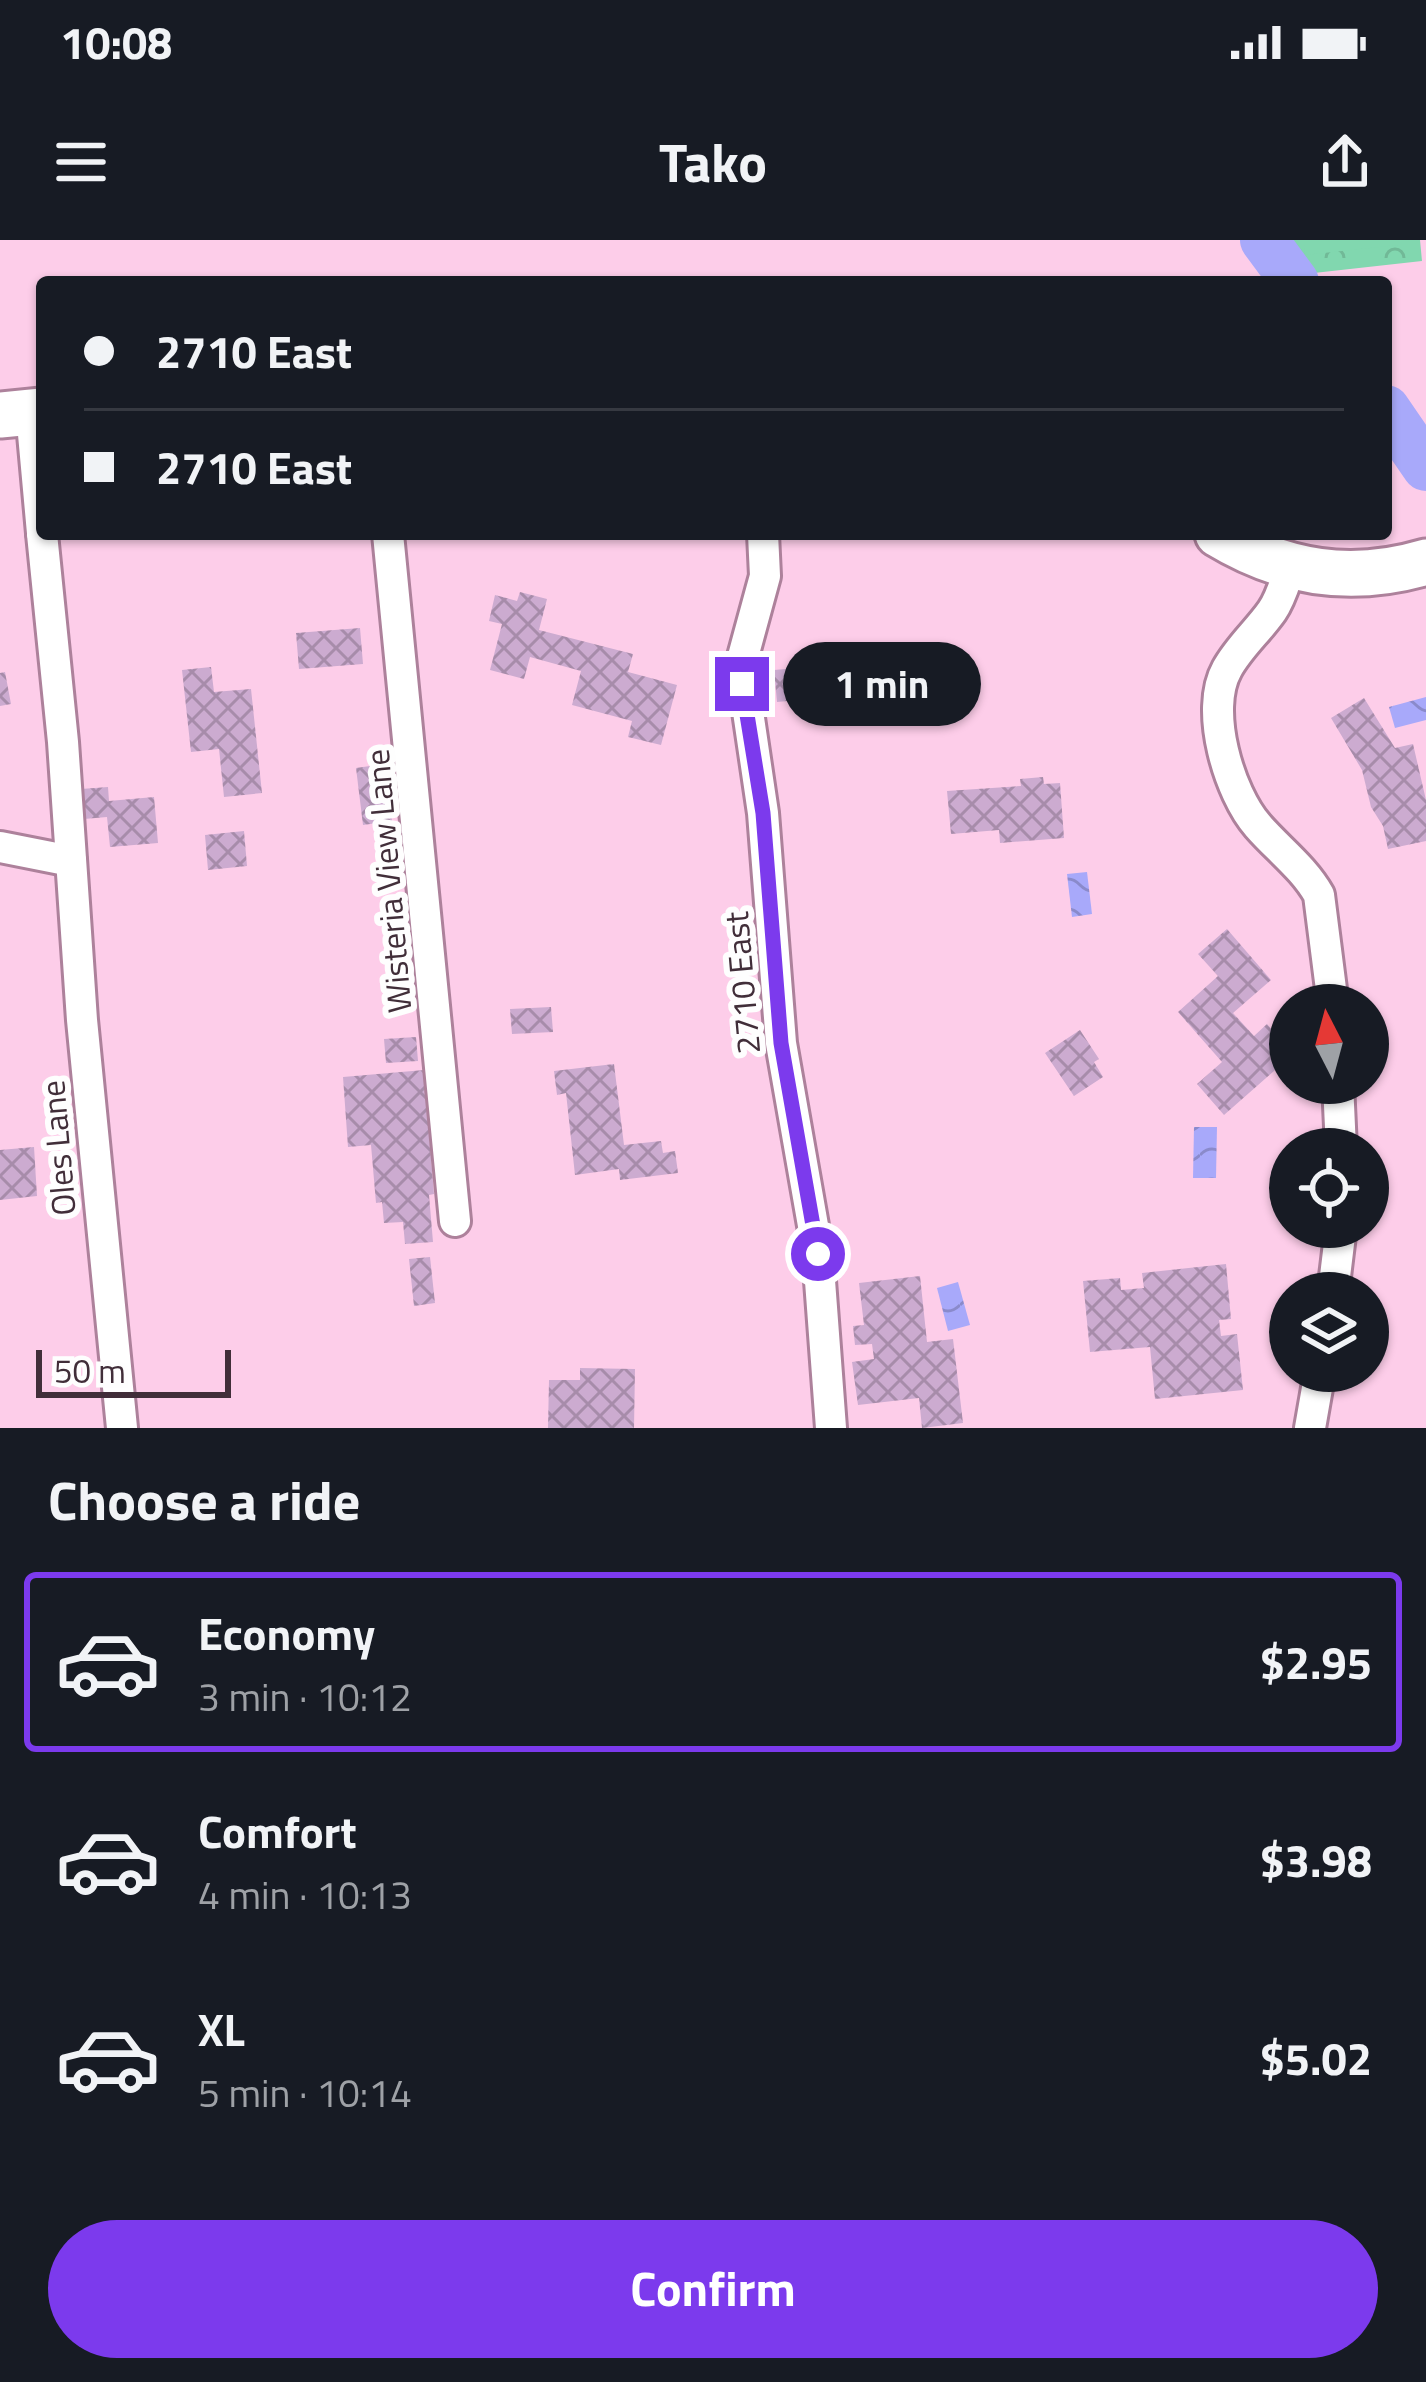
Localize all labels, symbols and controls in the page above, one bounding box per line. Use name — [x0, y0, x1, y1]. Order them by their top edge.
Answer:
text: 10:08 — [60, 8, 172, 76]
text: Tako — [659, 121, 767, 203]
icon: menu — [48, 129, 114, 195]
icon: share — [1312, 129, 1378, 195]
text: 2710 East — [156, 317, 352, 385]
text: 2710 East — [156, 433, 352, 501]
callout: 1 min — [784, 642, 982, 726]
text: 1 min — [835, 654, 929, 713]
route end — [715, 657, 769, 711]
street label: Wisteria View Lane — [352, 747, 424, 1015]
street label: 2710 East — [711, 909, 773, 1056]
north arrow — [1269, 984, 1389, 1104]
map controls — [1269, 984, 1389, 1392]
street label: Oles Lane — [27, 1078, 89, 1218]
button: locate — [1269, 1128, 1389, 1248]
route start — [791, 1227, 845, 1281]
button: layers — [1269, 1272, 1389, 1392]
scale bar — [36, 1344, 231, 1397]
text: 50 m — [54, 1346, 126, 1396]
text: Choose a ride — [48, 1459, 360, 1541]
text: Economy — [198, 1599, 375, 1667]
icon: car — [54, 1608, 162, 1716]
text: $2.95 — [1260, 1628, 1372, 1696]
text: 3 min · 10:12 — [198, 1667, 412, 1726]
text: Comfort — [198, 1797, 357, 1865]
icon: car — [54, 1806, 162, 1914]
text: $3.98 — [1260, 1826, 1372, 1894]
text: 4 min · 10:13 — [198, 1865, 412, 1924]
text: XL — [198, 1995, 245, 2063]
icon: car — [54, 2004, 162, 2112]
text: $5.02 — [1260, 2024, 1372, 2092]
text: 5 min · 10:14 — [198, 2063, 412, 2122]
button: Confirm — [48, 2220, 1378, 2358]

